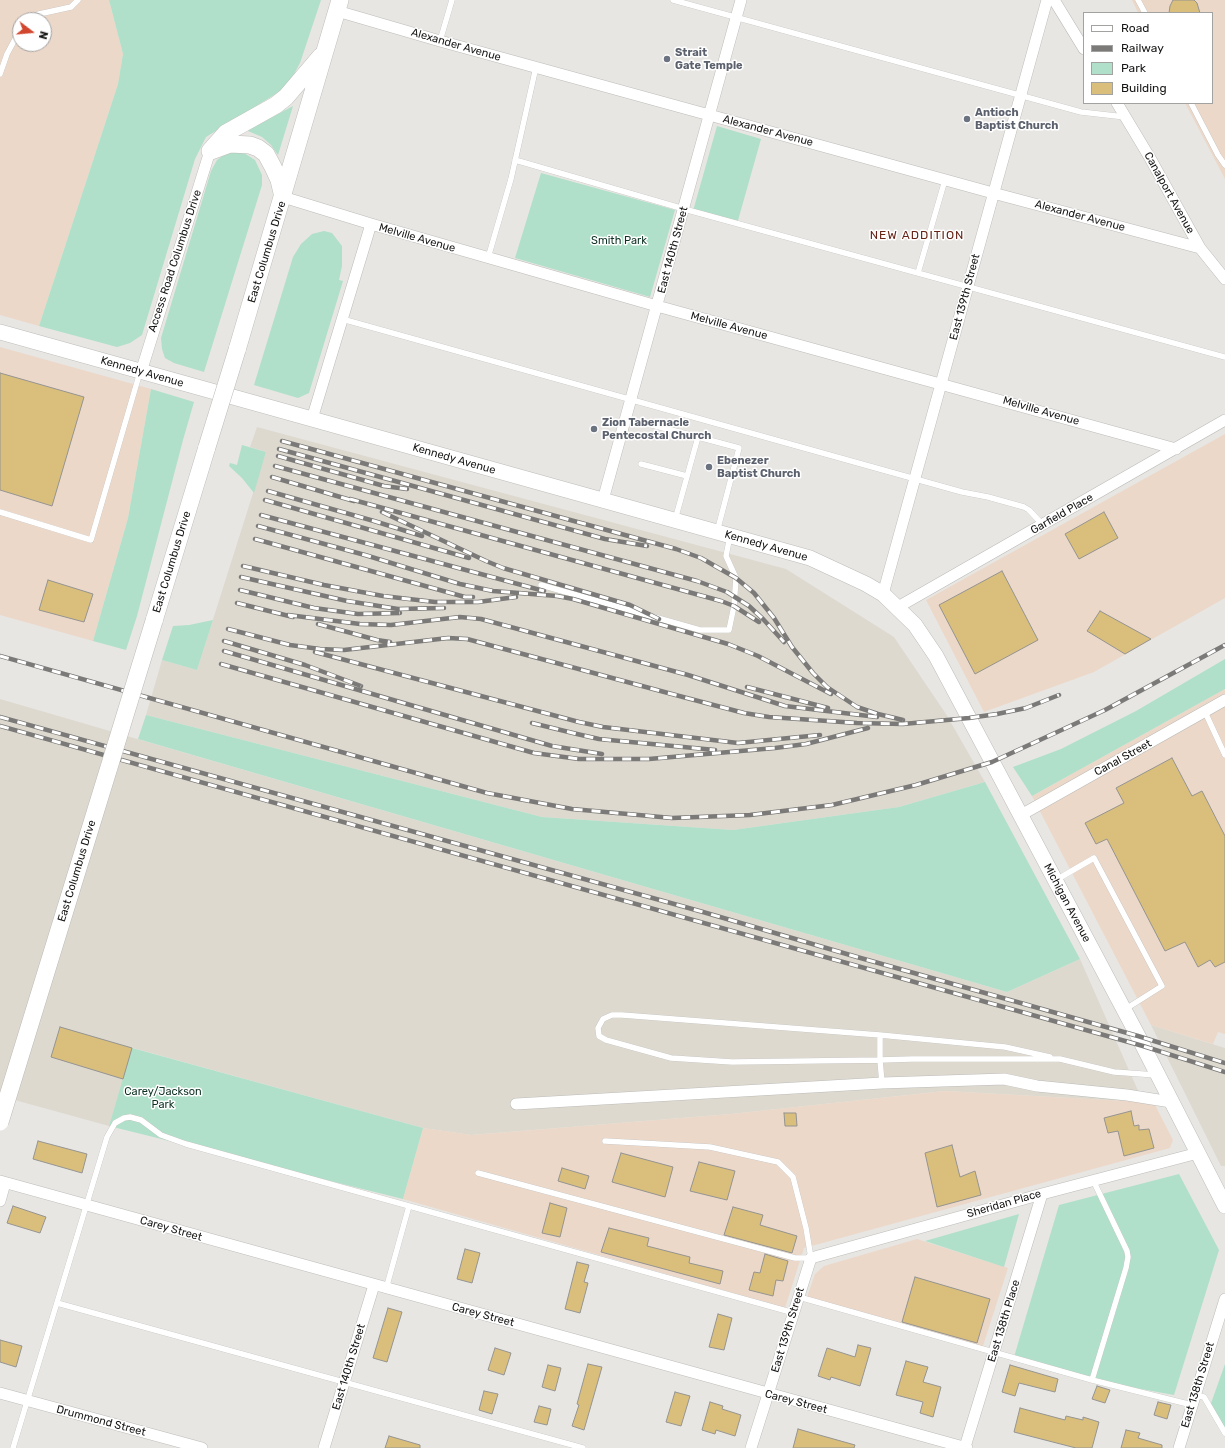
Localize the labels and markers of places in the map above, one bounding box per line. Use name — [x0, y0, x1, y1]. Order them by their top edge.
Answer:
place label: Strait Gate Temple — [675, 46, 743, 72]
marker: Strait Gate Temple — [662, 54, 672, 64]
place label: Antioch Baptist Church — [975, 106, 1058, 132]
marker: Antioch Baptist Church — [962, 114, 972, 124]
place label: Zion Tabernacle Pentecostal Church — [602, 416, 711, 442]
marker: Zion Tabernacle Pentecostal Church — [589, 424, 599, 434]
place label: Ebenezer Baptist Church — [717, 454, 800, 480]
marker: Ebenezer Baptist Church — [704, 462, 714, 472]

